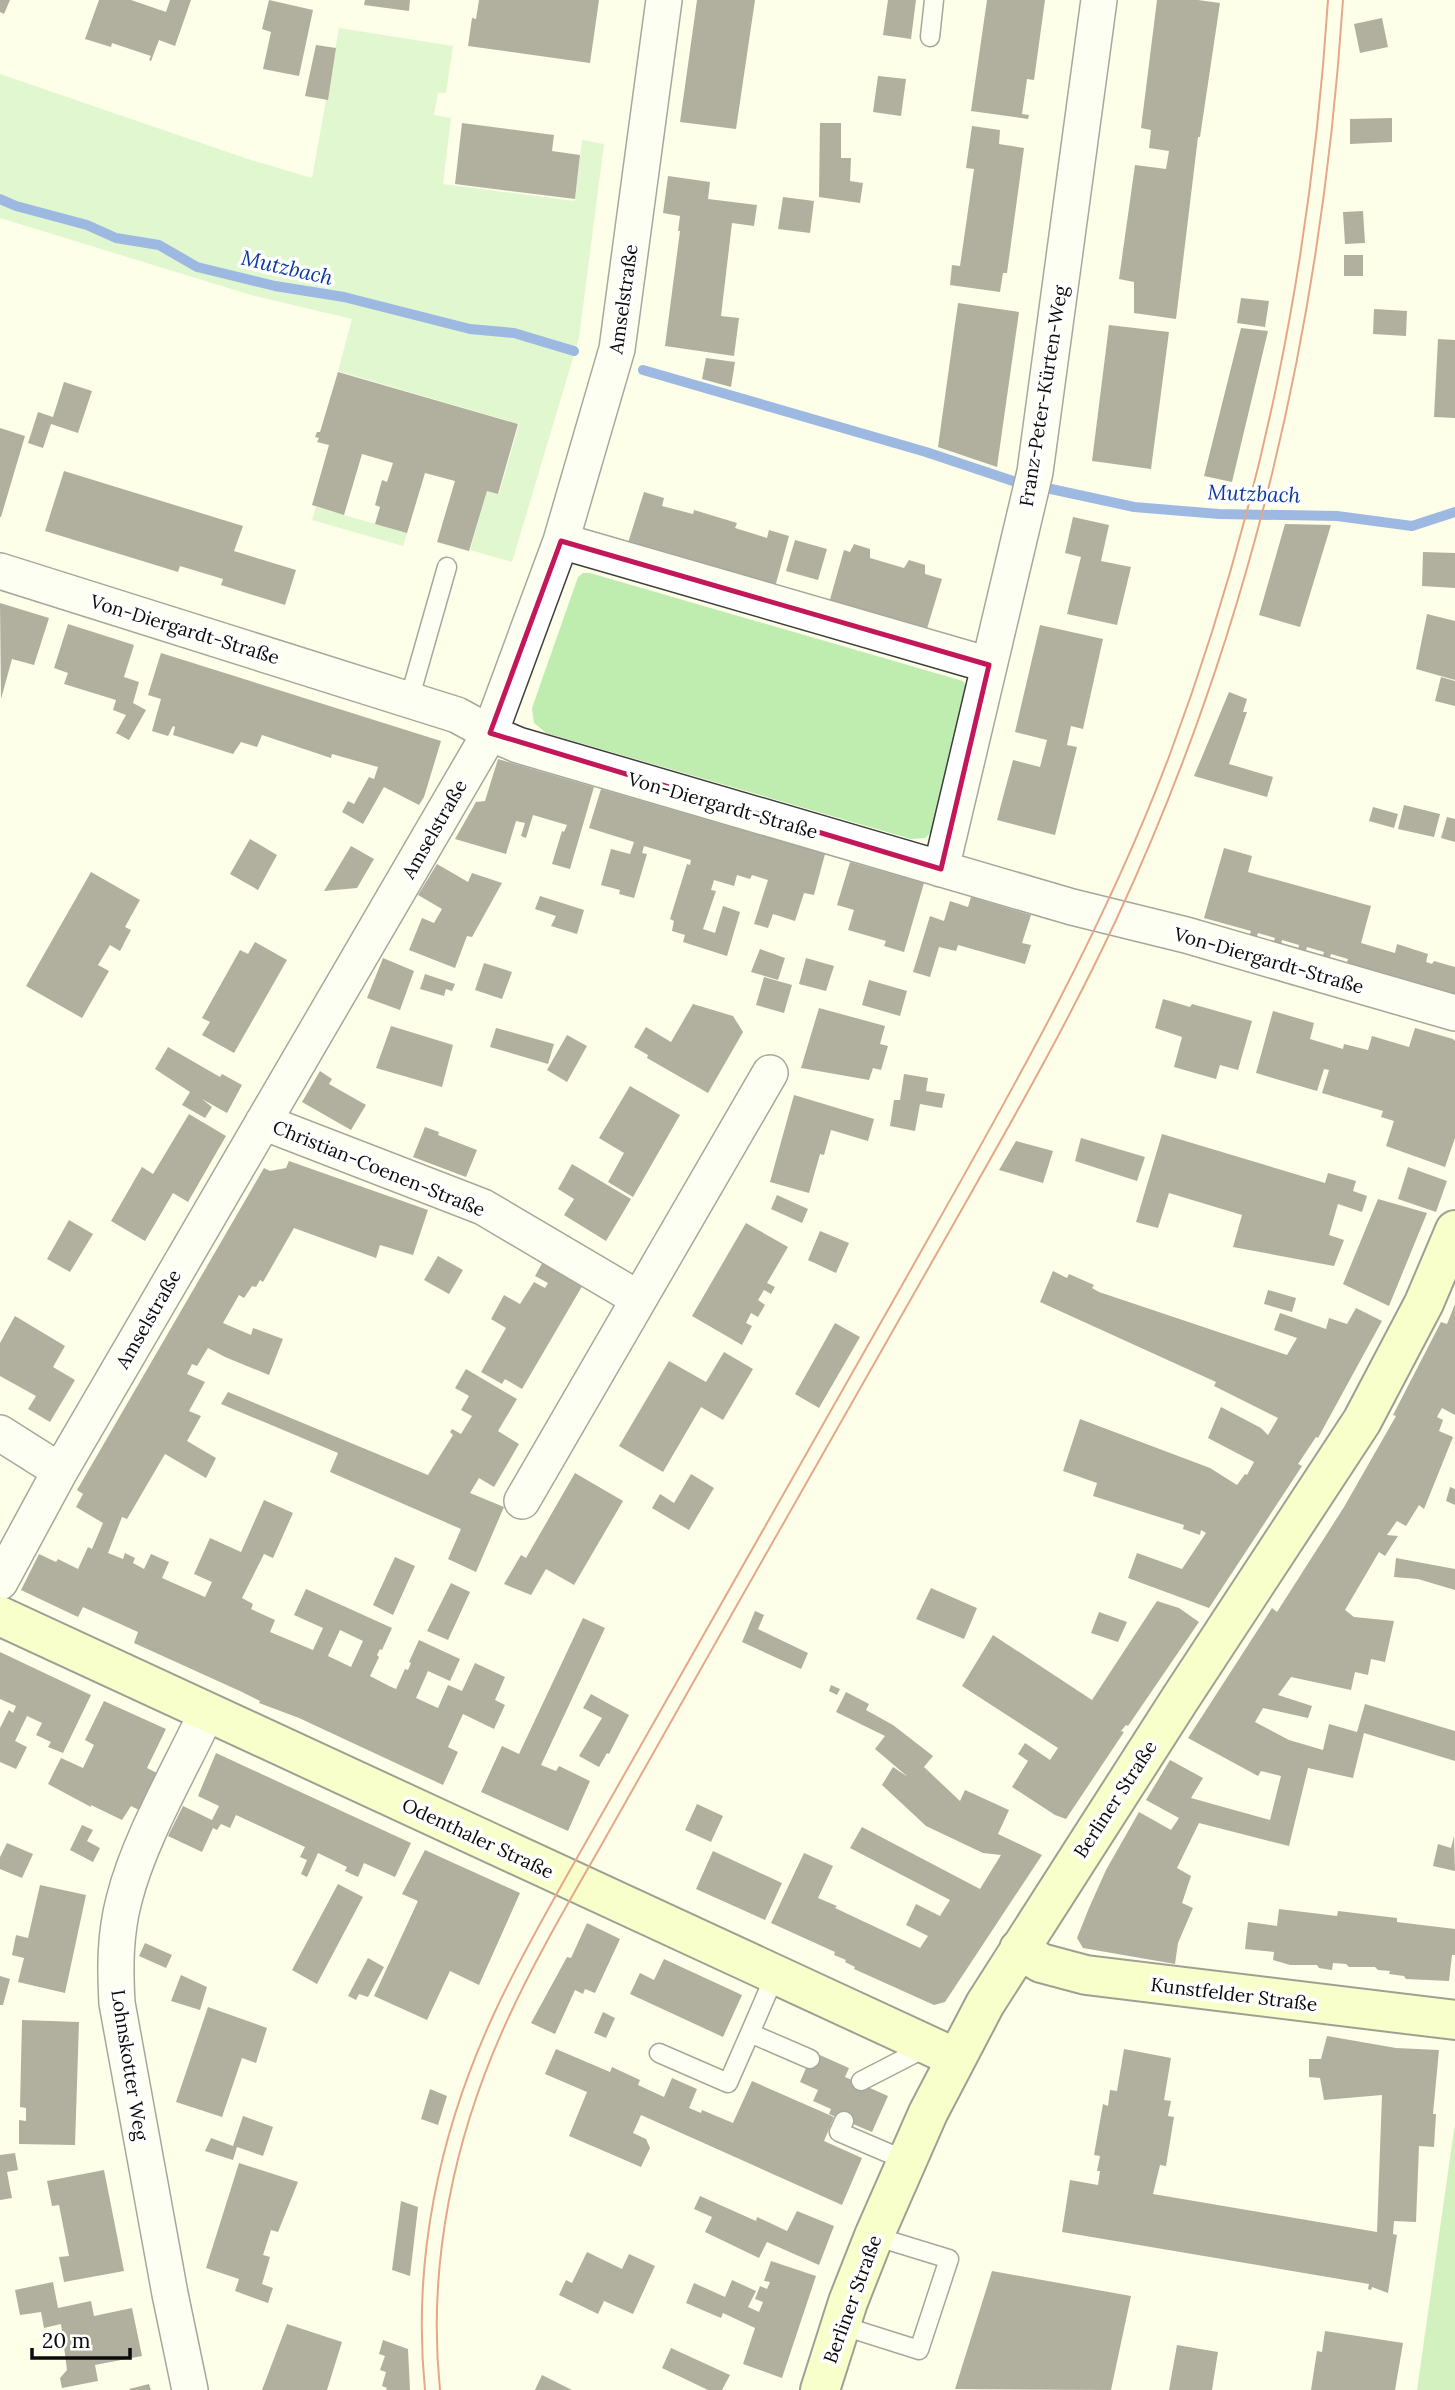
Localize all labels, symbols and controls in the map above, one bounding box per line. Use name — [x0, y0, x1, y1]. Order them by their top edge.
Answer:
street label: Amselstraße — [603, 243, 643, 356]
water label: Mutzbach — [239, 244, 336, 291]
street label: Franz-Peter-Kürten-Weg — [1014, 283, 1072, 508]
water label: Mutzbach — [1207, 478, 1301, 509]
street label: Von-Diergardt-Straße — [87, 589, 282, 669]
street label: Von-Diergardt-Straße — [624, 766, 821, 844]
street label: Amselstraße — [395, 775, 472, 884]
street label: Von-Diergardt-Straße — [1170, 921, 1367, 999]
street label: Christian-Coenen-Straße — [269, 1114, 489, 1222]
street label: Amselstraße — [109, 1265, 186, 1374]
street label: Berliner Straße — [1068, 1736, 1162, 1862]
street label: Odenthaler Straße — [398, 1792, 558, 1884]
street label: Kunstfelder Straße — [1149, 1972, 1319, 2016]
street label: Lohnskotter Weg — [106, 1988, 154, 2143]
street label: Berliner Straße — [818, 2231, 886, 2367]
scale bar — [32, 2316, 130, 2360]
text: 20 m — [42, 2327, 91, 2354]

